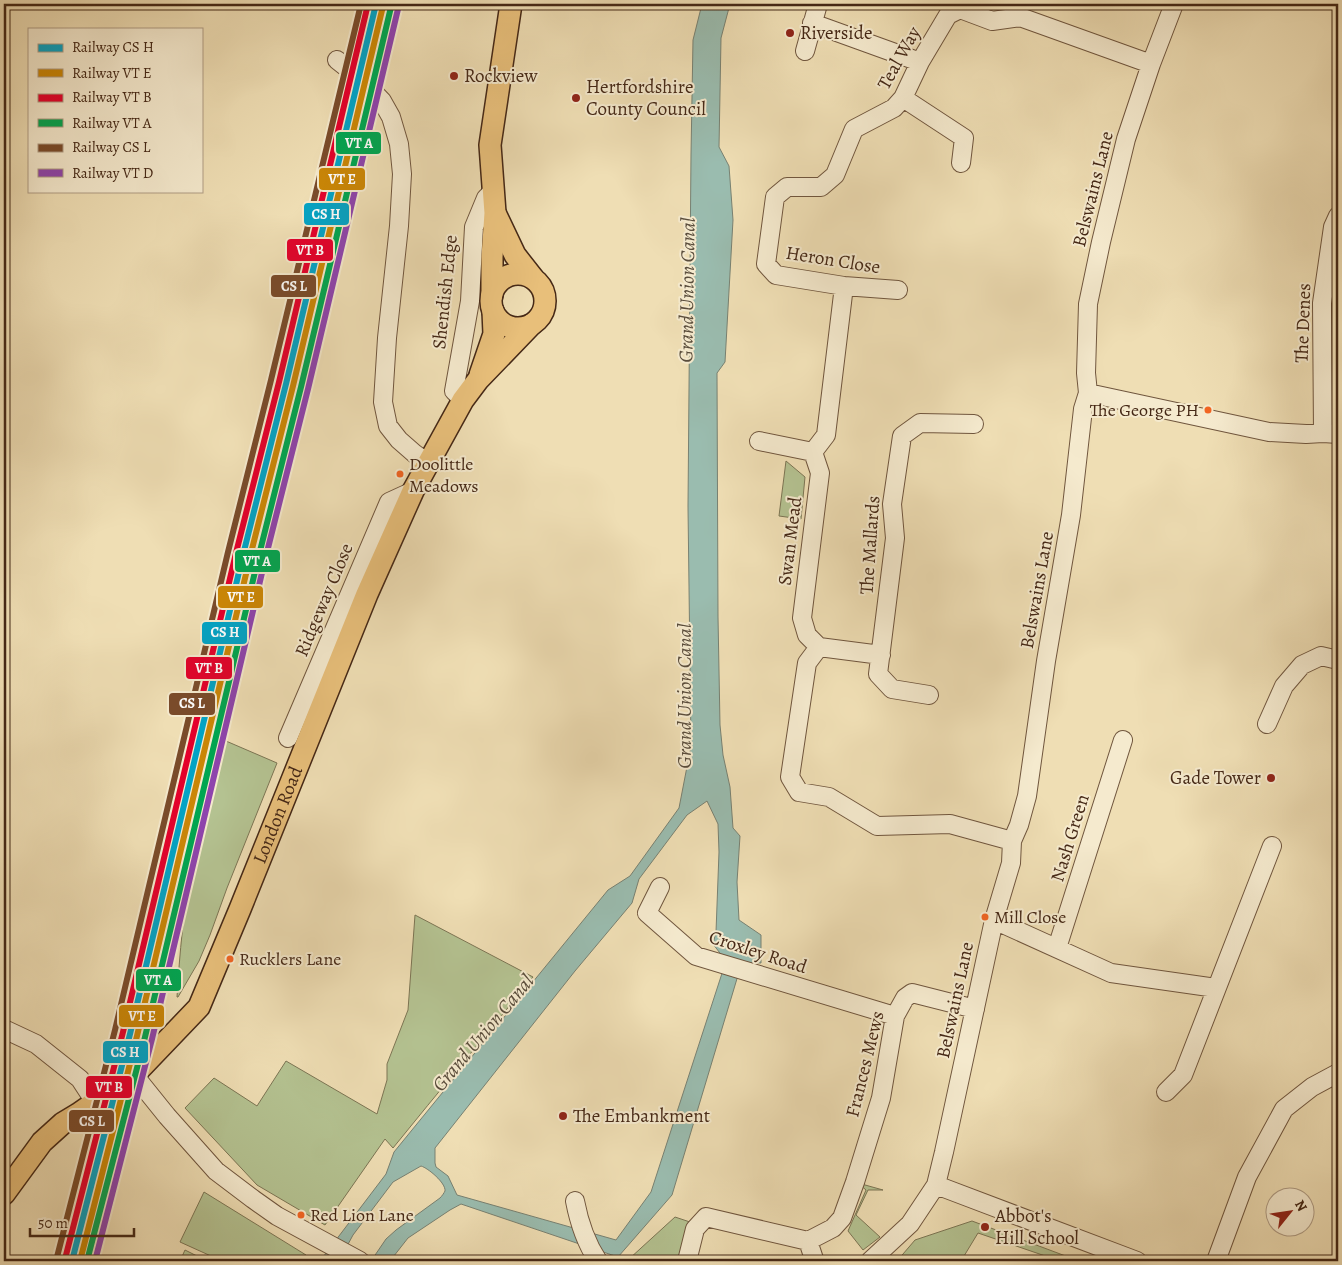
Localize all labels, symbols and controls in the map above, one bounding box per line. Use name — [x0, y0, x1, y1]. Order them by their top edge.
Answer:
place label: Riverside — [800, 20, 872, 46]
street label: Teal Way — [871, 21, 927, 94]
marker: Riverside — [784, 27, 796, 39]
legend — [28, 28, 202, 192]
text: Railway CS H — [72, 37, 154, 57]
text: Railway VT E — [72, 63, 152, 83]
place label: Rockview — [464, 63, 538, 89]
marker: Rockview — [448, 70, 460, 82]
place label: Hertfordshire County Council — [586, 74, 706, 122]
text: Railway VT B — [72, 87, 152, 107]
marker: Hertfordshire County Council — [570, 92, 582, 104]
text: Railway VT A — [72, 113, 152, 133]
street label: Belswains Lane — [1066, 128, 1120, 250]
line badge: VT A — [335, 131, 382, 155]
text: VT A — [344, 134, 373, 153]
text: Railway CS L — [72, 137, 151, 157]
text: Railway VT D — [72, 163, 153, 183]
line badge: VT E — [318, 167, 366, 191]
text: VT E — [327, 170, 356, 189]
line badge: CS H — [303, 202, 350, 226]
text: CS H — [311, 205, 341, 224]
water label: Grand Union Canal — [672, 217, 702, 363]
street label: Shendish Edge — [426, 233, 464, 351]
line badge: VT B — [286, 238, 334, 262]
street label: Heron Close — [784, 240, 882, 280]
text: VT B — [295, 241, 324, 260]
line badge: CS L — [270, 274, 317, 298]
text: CS L — [281, 277, 308, 296]
street label: The Denes — [1289, 283, 1317, 363]
place label: The George PH — [1090, 398, 1199, 422]
marker: The George PH — [1203, 405, 1213, 415]
place label: Doolittle Meadows — [409, 452, 479, 498]
marker: Doolittle Meadows — [395, 469, 405, 479]
street label: Swan Mead — [772, 494, 808, 587]
street label: The Mallards — [854, 495, 886, 595]
street label: Belswains Lane — [1014, 529, 1060, 651]
street label: Ridgeway Close — [288, 539, 360, 661]
line badge: VT A — [234, 549, 281, 573]
text: VT A — [242, 552, 271, 571]
line badge: VT E — [217, 585, 264, 609]
text: VT E — [226, 588, 255, 607]
line badge: CS H — [201, 621, 248, 645]
text: CS H — [210, 623, 240, 642]
water label: Grand Union Canal — [671, 623, 698, 769]
line badge: VT B — [185, 656, 233, 680]
text: VT B — [194, 659, 223, 678]
line badge: CS L — [168, 692, 216, 716]
text: CS L — [179, 694, 206, 713]
street label: London Road — [247, 762, 309, 868]
place label: Gade Tower — [1170, 765, 1261, 791]
marker: Gade Tower — [1265, 772, 1277, 784]
street label: Nash Green — [1044, 791, 1096, 885]
place label: Mill Close — [994, 905, 1066, 929]
marker: Mill Close — [980, 912, 990, 922]
street label: Croxley Road — [706, 924, 811, 980]
street label: Belswains Lane — [930, 939, 980, 1061]
place label: Rucklers Lane — [239, 947, 341, 971]
marker: Rucklers Lane — [225, 954, 235, 964]
line badge: VT A — [135, 968, 182, 992]
water label: Grand Union Canal — [426, 969, 540, 1097]
text: VT A — [143, 971, 172, 990]
line badge: VT E — [118, 1004, 165, 1028]
text: VT E — [127, 1007, 156, 1026]
street label: Frances Mews — [839, 1008, 891, 1120]
line badge: CS H — [102, 1040, 149, 1064]
text: CS H — [110, 1043, 140, 1062]
line badge: VT B — [85, 1075, 133, 1099]
text: VT B — [94, 1078, 123, 1097]
place label: The Embankment — [573, 1103, 710, 1129]
line badge: CS L — [68, 1109, 115, 1133]
marker: The Embankment — [557, 1110, 569, 1122]
text: CS L — [79, 1112, 106, 1131]
north arrow — [1264, 1188, 1314, 1238]
text: N — [1290, 1197, 1312, 1215]
place label: Red Lion Lane — [310, 1203, 414, 1227]
place label: Abbot's Hill School — [994, 1203, 1079, 1251]
scale bar — [30, 1205, 134, 1237]
marker: Red Lion Lane — [296, 1210, 306, 1220]
text: 50 m — [38, 1213, 68, 1233]
marker: Abbot's Hill School — [979, 1221, 991, 1233]

